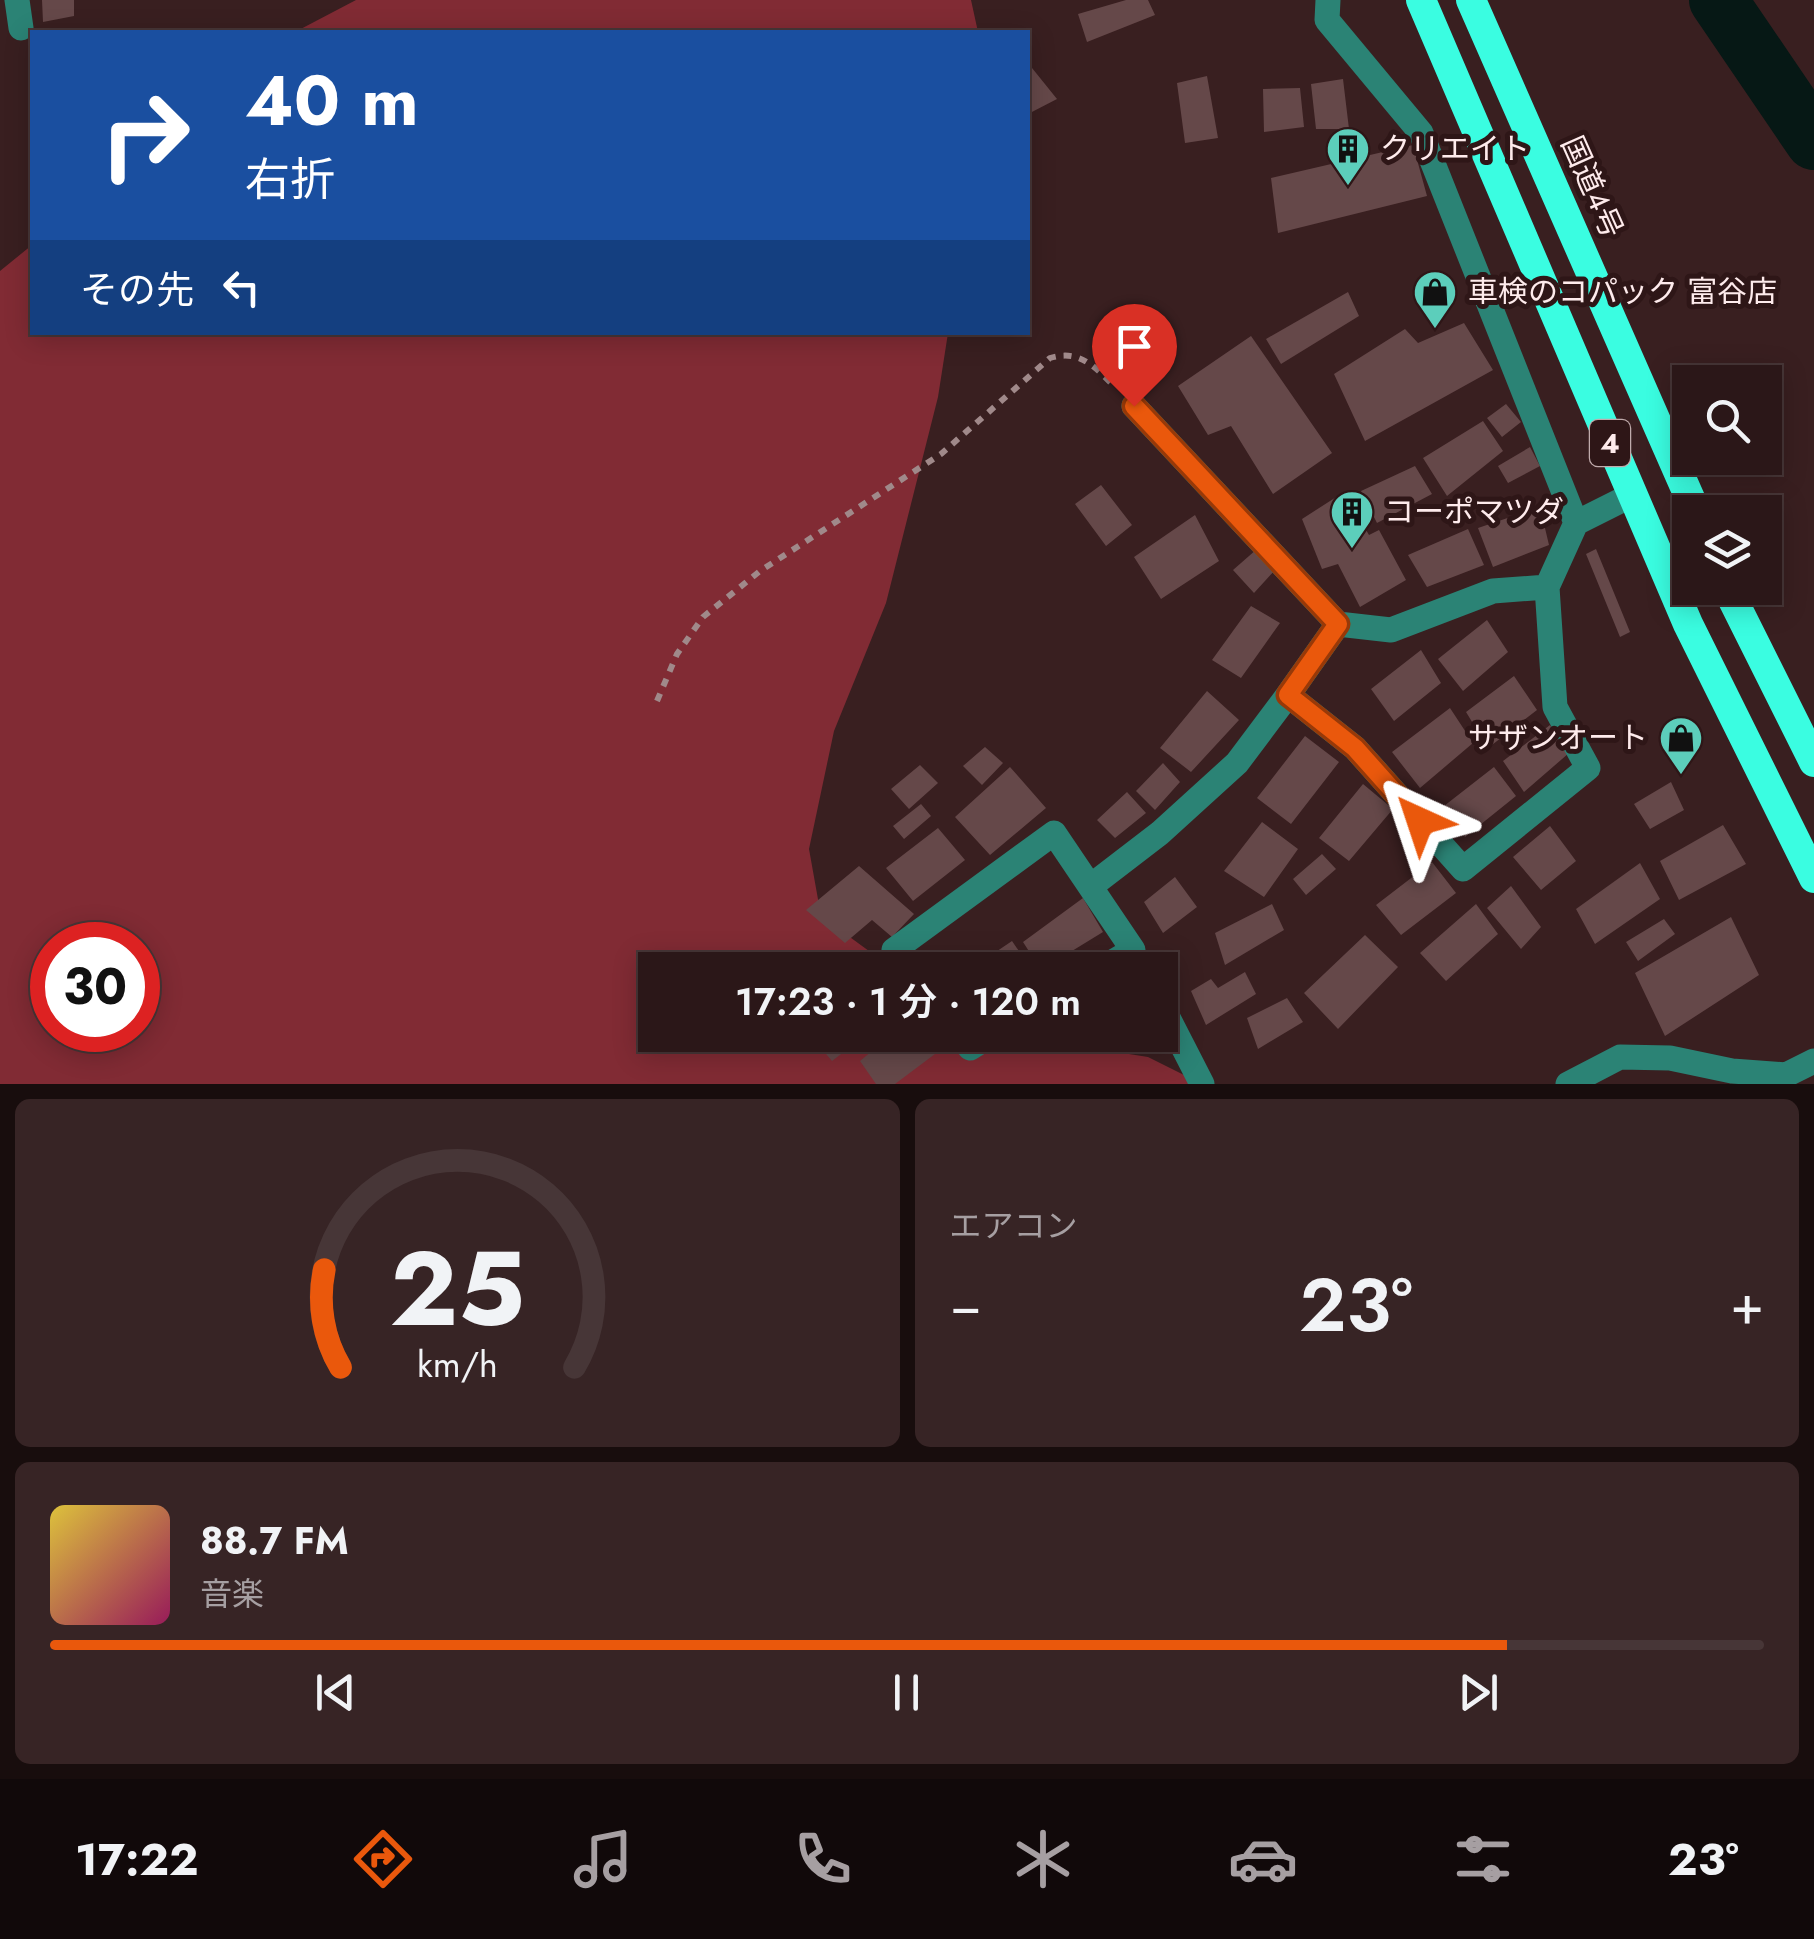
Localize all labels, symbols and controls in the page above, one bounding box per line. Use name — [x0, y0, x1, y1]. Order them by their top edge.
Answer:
text: 40 m — [245, 50, 419, 151]
icon: right — [80, 70, 210, 200]
building icon: クリエイト — [1325, 126, 1371, 187]
place label: クリエイト — [1380, 127, 1530, 170]
street label: 国道4号 — [1551, 129, 1634, 245]
text: 右折 — [245, 147, 335, 212]
icon: left — [214, 260, 269, 315]
text: その先 — [80, 262, 194, 317]
shop icon: 車検のコパック 富谷店 — [1412, 269, 1458, 330]
place label: 車検のコパック 富谷店 — [1468, 270, 1777, 313]
pin — [1092, 304, 1177, 407]
icon: arrive — [1107, 319, 1162, 374]
map controls — [1672, 365, 1782, 605]
button: search — [1672, 365, 1782, 475]
road number: 4 — [1590, 420, 1630, 466]
building icon: コーポマツダ — [1329, 489, 1375, 550]
place label: コーポマツダ — [1384, 490, 1564, 533]
button: layers — [1672, 495, 1782, 605]
shop icon: サザンオート — [1658, 715, 1704, 776]
place label: サザンオート — [1468, 716, 1648, 759]
position arrow — [1368, 769, 1472, 873]
speed limit sign: 30 — [30, 922, 160, 1052]
text: 17:23 · 1 分 · 120 m — [735, 974, 1081, 1029]
text: エアコン — [950, 1203, 1078, 1249]
text: 25 — [390, 1214, 525, 1364]
text: 23° — [1299, 1251, 1413, 1359]
text: − — [950, 1265, 982, 1345]
text: + — [1730, 1265, 1764, 1345]
text: km/h — [417, 1339, 498, 1390]
text: 88.7 FM — [200, 1513, 349, 1568]
text: 音楽 — [200, 1571, 264, 1617]
icon: previous — [308, 1665, 363, 1720]
icon: pause — [879, 1665, 934, 1720]
icon: next — [1451, 1665, 1506, 1720]
icon: directions — [348, 1824, 418, 1894]
icon: music — [568, 1824, 638, 1894]
icon: phone — [788, 1824, 858, 1894]
icon: climate — [1008, 1824, 1078, 1894]
icon: car — [1228, 1824, 1298, 1894]
icon: filters — [1448, 1824, 1518, 1894]
text: 17:22 — [75, 1827, 199, 1892]
text: 23° — [1668, 1827, 1739, 1892]

